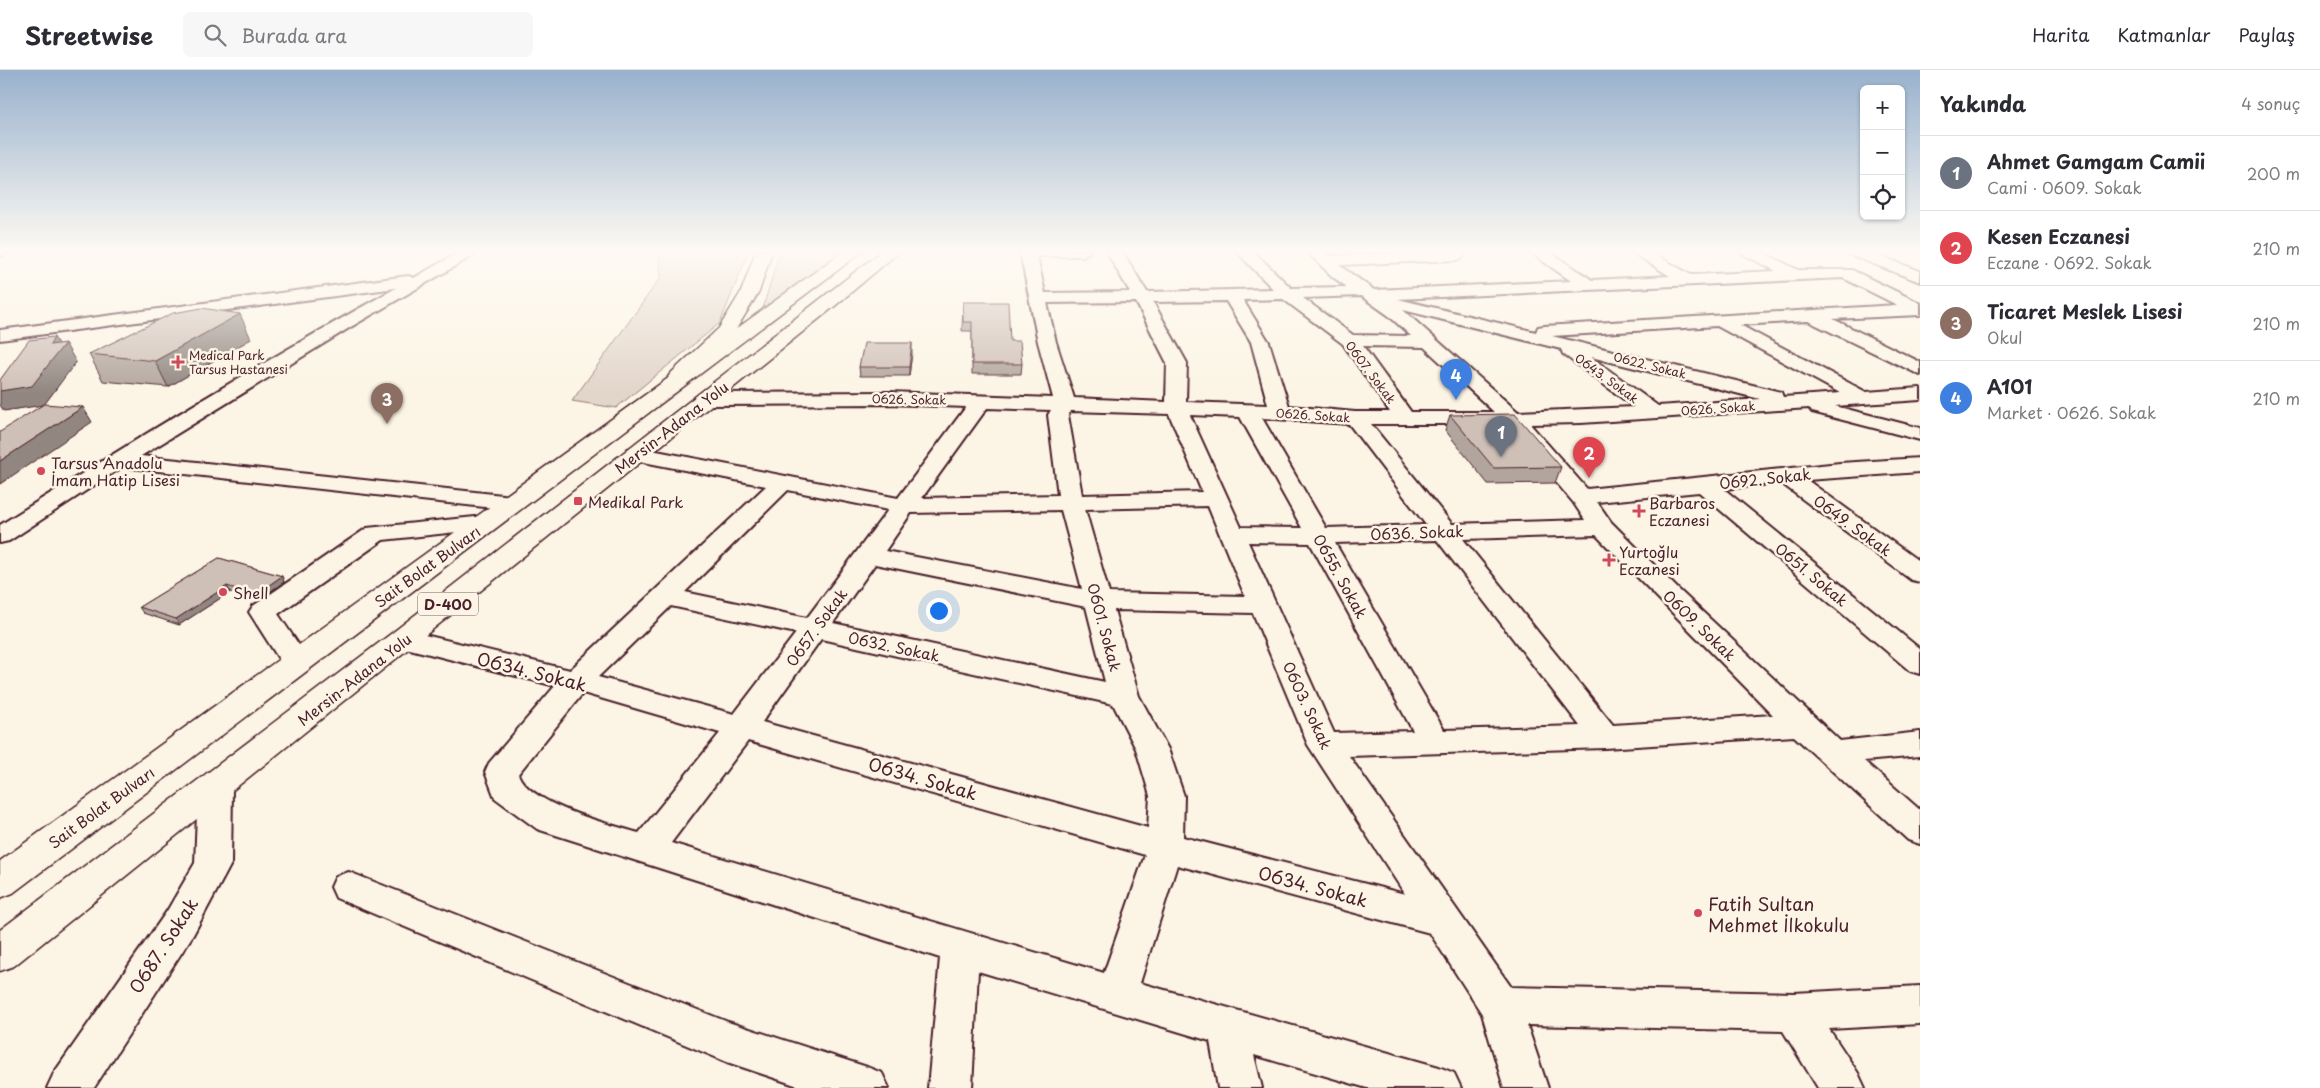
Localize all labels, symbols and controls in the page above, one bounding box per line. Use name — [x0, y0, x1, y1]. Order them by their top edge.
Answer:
search box — [183, 12, 533, 57]
text: Streetwise — [25, 17, 153, 53]
icon: search — [201, 21, 229, 49]
text: Burada ara — [241, 21, 347, 49]
text: Harita — [2032, 21, 2089, 48]
text: Katmanlar — [2117, 21, 2210, 48]
text: Paylaş — [2238, 21, 2295, 48]
map controls — [1860, 85, 1905, 220]
button: + — [1860, 85, 1905, 130]
text: Yakında — [1940, 87, 2026, 119]
text: 4 sonuç — [2241, 91, 2300, 115]
button: − — [1860, 130, 1905, 175]
text: Ahmet Gamgam Camii — [1987, 147, 2205, 175]
text: 1 — [1952, 161, 1960, 185]
text: 200 m — [2247, 161, 2300, 185]
button: locate — [1860, 175, 1905, 220]
text: Cami · 0609. Sokak — [1987, 175, 2142, 199]
text: Kesen Eczanesi — [1987, 222, 2130, 250]
text: 2 — [1950, 236, 1962, 260]
text: 210 m — [2252, 236, 2300, 260]
text: Eczane · 0692. Sokak — [1987, 250, 2152, 274]
text: Ticaret Meslek Lisesi — [1987, 297, 2182, 325]
text: 3 — [1951, 311, 1961, 335]
text: 210 m — [2252, 311, 2300, 335]
text: Okul — [1987, 325, 2022, 349]
street label: 0607. Sokak — [1341, 337, 1401, 407]
place label: Medical Park Tarsus Hastanesi — [189, 346, 288, 378]
street label: 0622. Sokak — [1612, 347, 1688, 383]
street label: 0643. Sokak — [1571, 349, 1643, 407]
marker: Medical Park Tarsus Hastanesi — [171, 355, 185, 369]
pin: 4 — [1440, 359, 1472, 400]
text: A101 — [1987, 372, 2032, 400]
street label: Mersin-Adana Yolu — [609, 375, 733, 479]
pin: 3 — [371, 383, 403, 424]
text: 4 — [1951, 386, 1961, 410]
text: 210 m — [2252, 386, 2300, 410]
street label: 0626. Sokak — [872, 389, 947, 409]
street label: 0626. Sokak — [1680, 396, 1756, 420]
text: Market · 0626. Sokak — [1987, 400, 2156, 424]
street label: 0626. Sokak — [1275, 403, 1351, 427]
pin: 1 — [1485, 416, 1517, 457]
pin: 2 — [1573, 437, 1605, 478]
place label: Tarsus Anadolu İmam Hatip Lisesi — [51, 451, 180, 491]
street label: 0692. Sokak — [1718, 462, 1812, 494]
marker: Tarsus Anadolu İmam Hatip Lisesi — [35, 465, 47, 477]
street label: 0649. Sokak — [1809, 489, 1897, 562]
place label: Medikal Park — [588, 490, 683, 513]
place label: Barbaros Eczanesi — [1649, 491, 1715, 531]
marker: Medikal Park — [572, 495, 584, 507]
marker: Barbaros Eczanesi — [1633, 505, 1645, 517]
street label: 0636. Sokak — [1370, 519, 1465, 545]
street label: Sait Bolat Bulvarı — [369, 520, 485, 612]
street label: 0655. Sokak — [1308, 529, 1374, 623]
street label: 0651. Sokak — [1771, 537, 1854, 612]
place label: Yurtoğlu Eczanesi — [1619, 540, 1680, 580]
marker: Yurtoğlu Eczanesi — [1603, 554, 1615, 566]
street label: 0601. Sokak — [1082, 580, 1128, 674]
place label: Shell — [233, 581, 268, 604]
street label: 0657. Sokak — [780, 583, 852, 671]
street label: 0609. Sokak — [1658, 584, 1742, 666]
marker: Shell — [217, 586, 229, 598]
road number: D-400 — [418, 592, 478, 616]
your location — [926, 598, 952, 624]
street label: 0632. Sokak — [846, 625, 942, 667]
street label: Mersin-Adana Yolu — [292, 627, 416, 731]
street label: 0634. Sokak — [474, 644, 590, 698]
street label: 0603. Sokak — [1278, 657, 1339, 753]
street label: 0634. Sokak — [865, 750, 981, 806]
street label: Sait Bolat Bulvarı — [43, 761, 159, 853]
street label: 0634. Sokak — [1255, 858, 1371, 914]
place label: Fatih Sultan Mehmet İlkokulu — [1708, 890, 1849, 938]
street label: 0687. Sokak — [122, 892, 204, 998]
marker: Fatih Sultan Mehmet İlkokulu — [1692, 907, 1704, 919]

